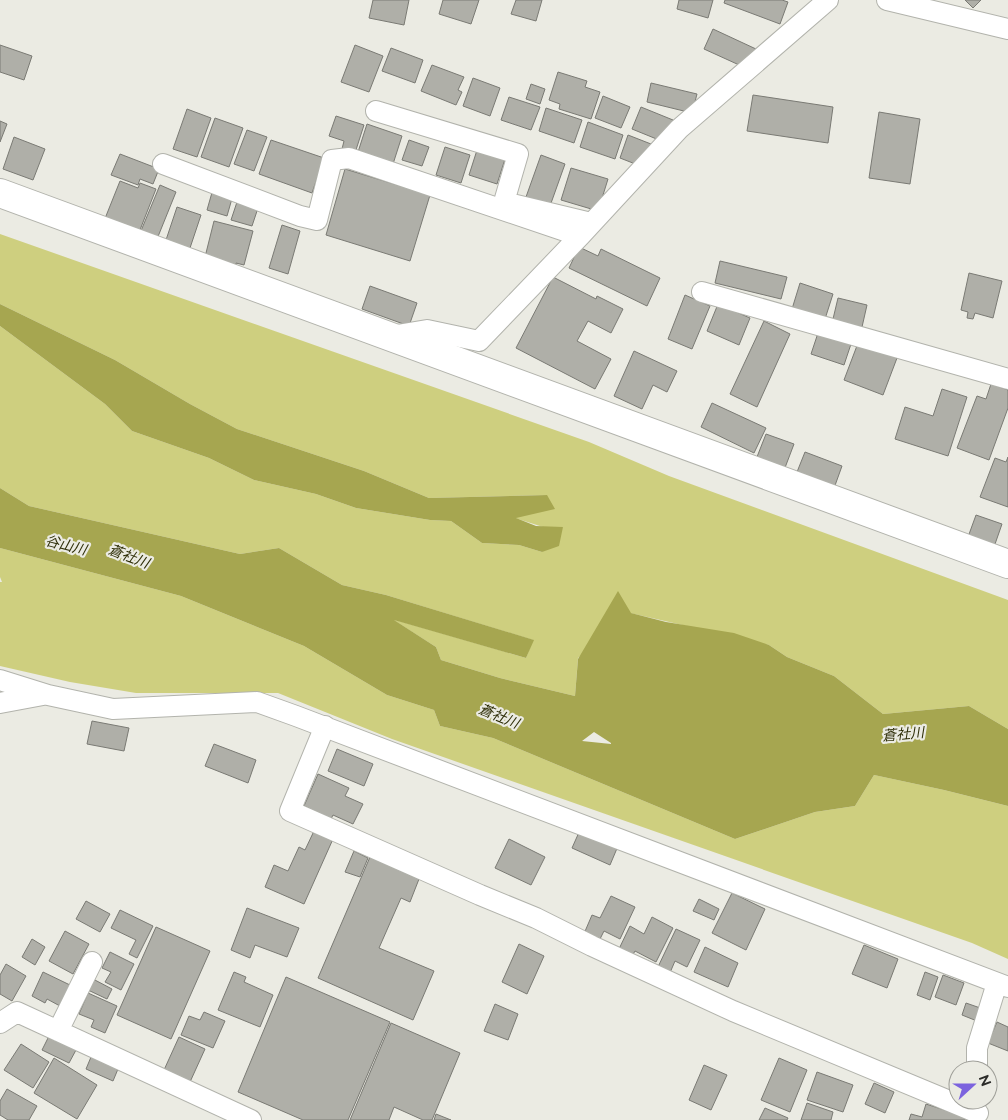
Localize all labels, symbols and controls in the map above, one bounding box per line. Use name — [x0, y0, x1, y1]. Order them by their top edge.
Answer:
water label: 谷山川 — [44, 532, 90, 558]
water label: 蒼社川 — [107, 541, 153, 572]
water label: 蒼社川 — [477, 701, 523, 732]
water label: 蒼社川 — [881, 724, 927, 744]
north arrow — [948, 1060, 998, 1110]
text: N — [976, 1072, 995, 1088]

